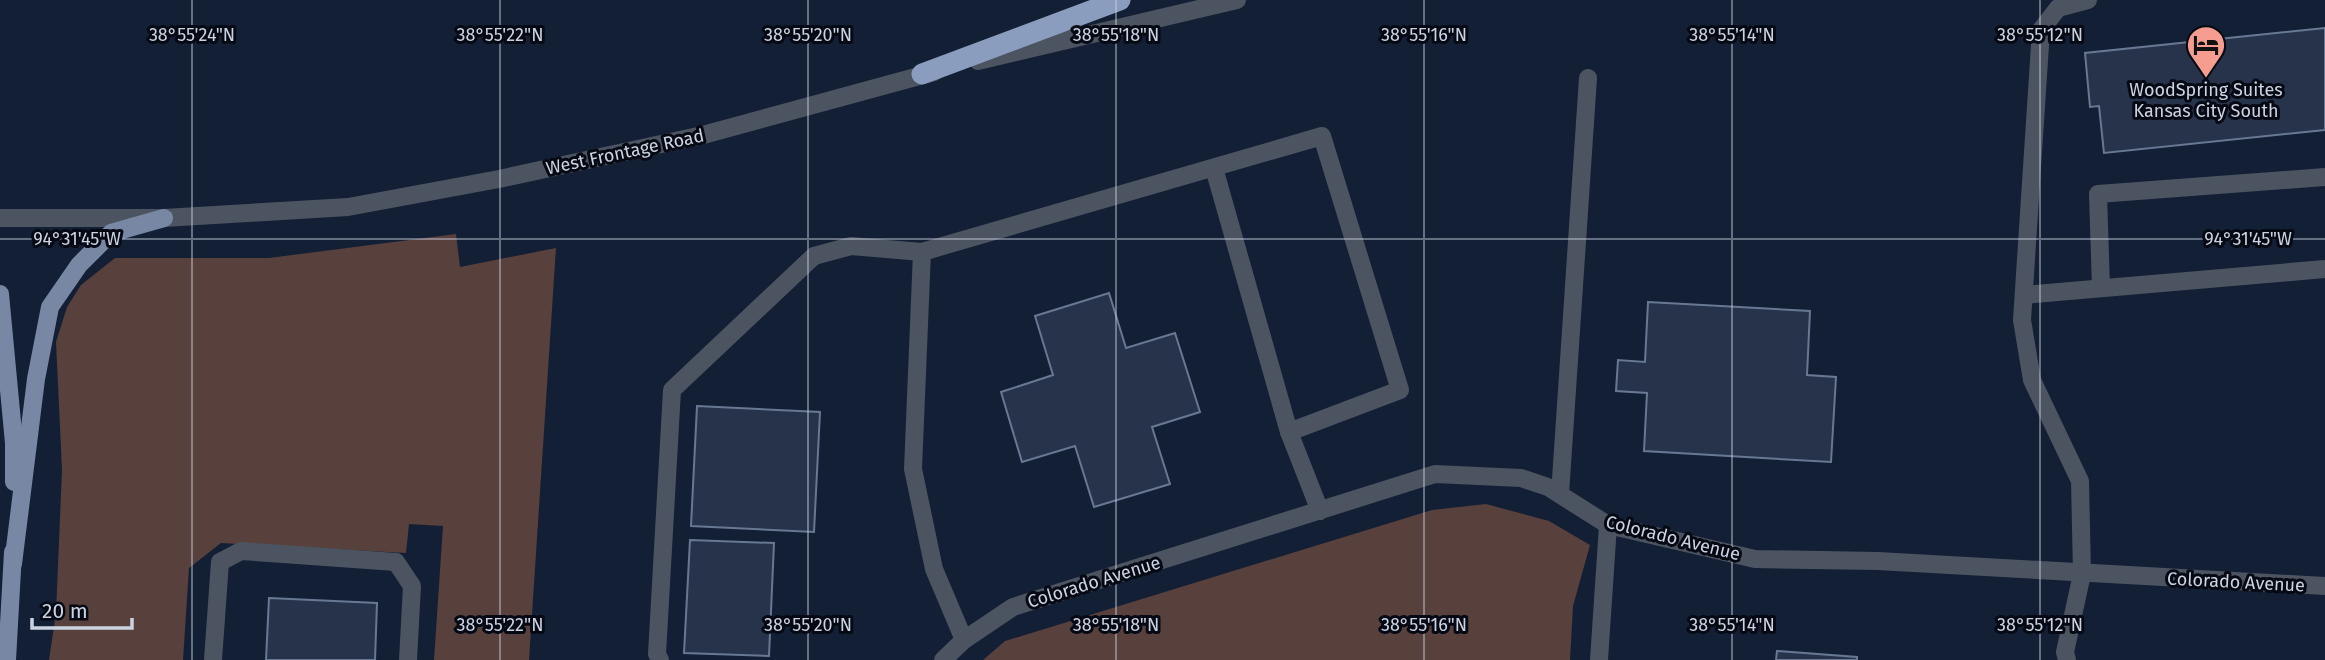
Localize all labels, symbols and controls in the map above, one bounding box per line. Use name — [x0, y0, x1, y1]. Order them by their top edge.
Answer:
text: 38°55'24"N — [149, 24, 235, 46]
text: 38°55'22"N — [457, 24, 543, 46]
text: 38°55'20"N — [764, 24, 852, 46]
text: 38°55'18"N — [1073, 24, 1159, 46]
text: 38°55'16"N — [1381, 24, 1467, 46]
text: 38°55'14"N — [1689, 24, 1775, 46]
text: 38°55'12"N — [1997, 24, 2083, 46]
hotel icon: WoodSpring Suites Kansas City South — [2185, 24, 2227, 79]
place label: WoodSpring Suites Kansas City South — [2129, 79, 2283, 122]
street label: West Frontage Road — [544, 125, 706, 179]
text: 94°31'45"W — [33, 228, 121, 250]
text: 94°31'45"W — [2204, 228, 2292, 250]
street label: Colorado Avenue — [1603, 511, 1743, 565]
street label: Colorado Avenue — [1025, 551, 1163, 613]
street label: Colorado Avenue — [2167, 567, 2305, 597]
scale bar — [32, 586, 131, 630]
text: 20 m — [42, 598, 88, 624]
text: 38°55'22"N — [457, 614, 543, 636]
text: 38°55'20"N — [764, 614, 852, 636]
text: 38°55'18"N — [1073, 614, 1159, 636]
text: 38°55'16"N — [1381, 614, 1467, 636]
text: 38°55'14"N — [1689, 614, 1775, 636]
text: 38°55'12"N — [1997, 614, 2083, 636]

